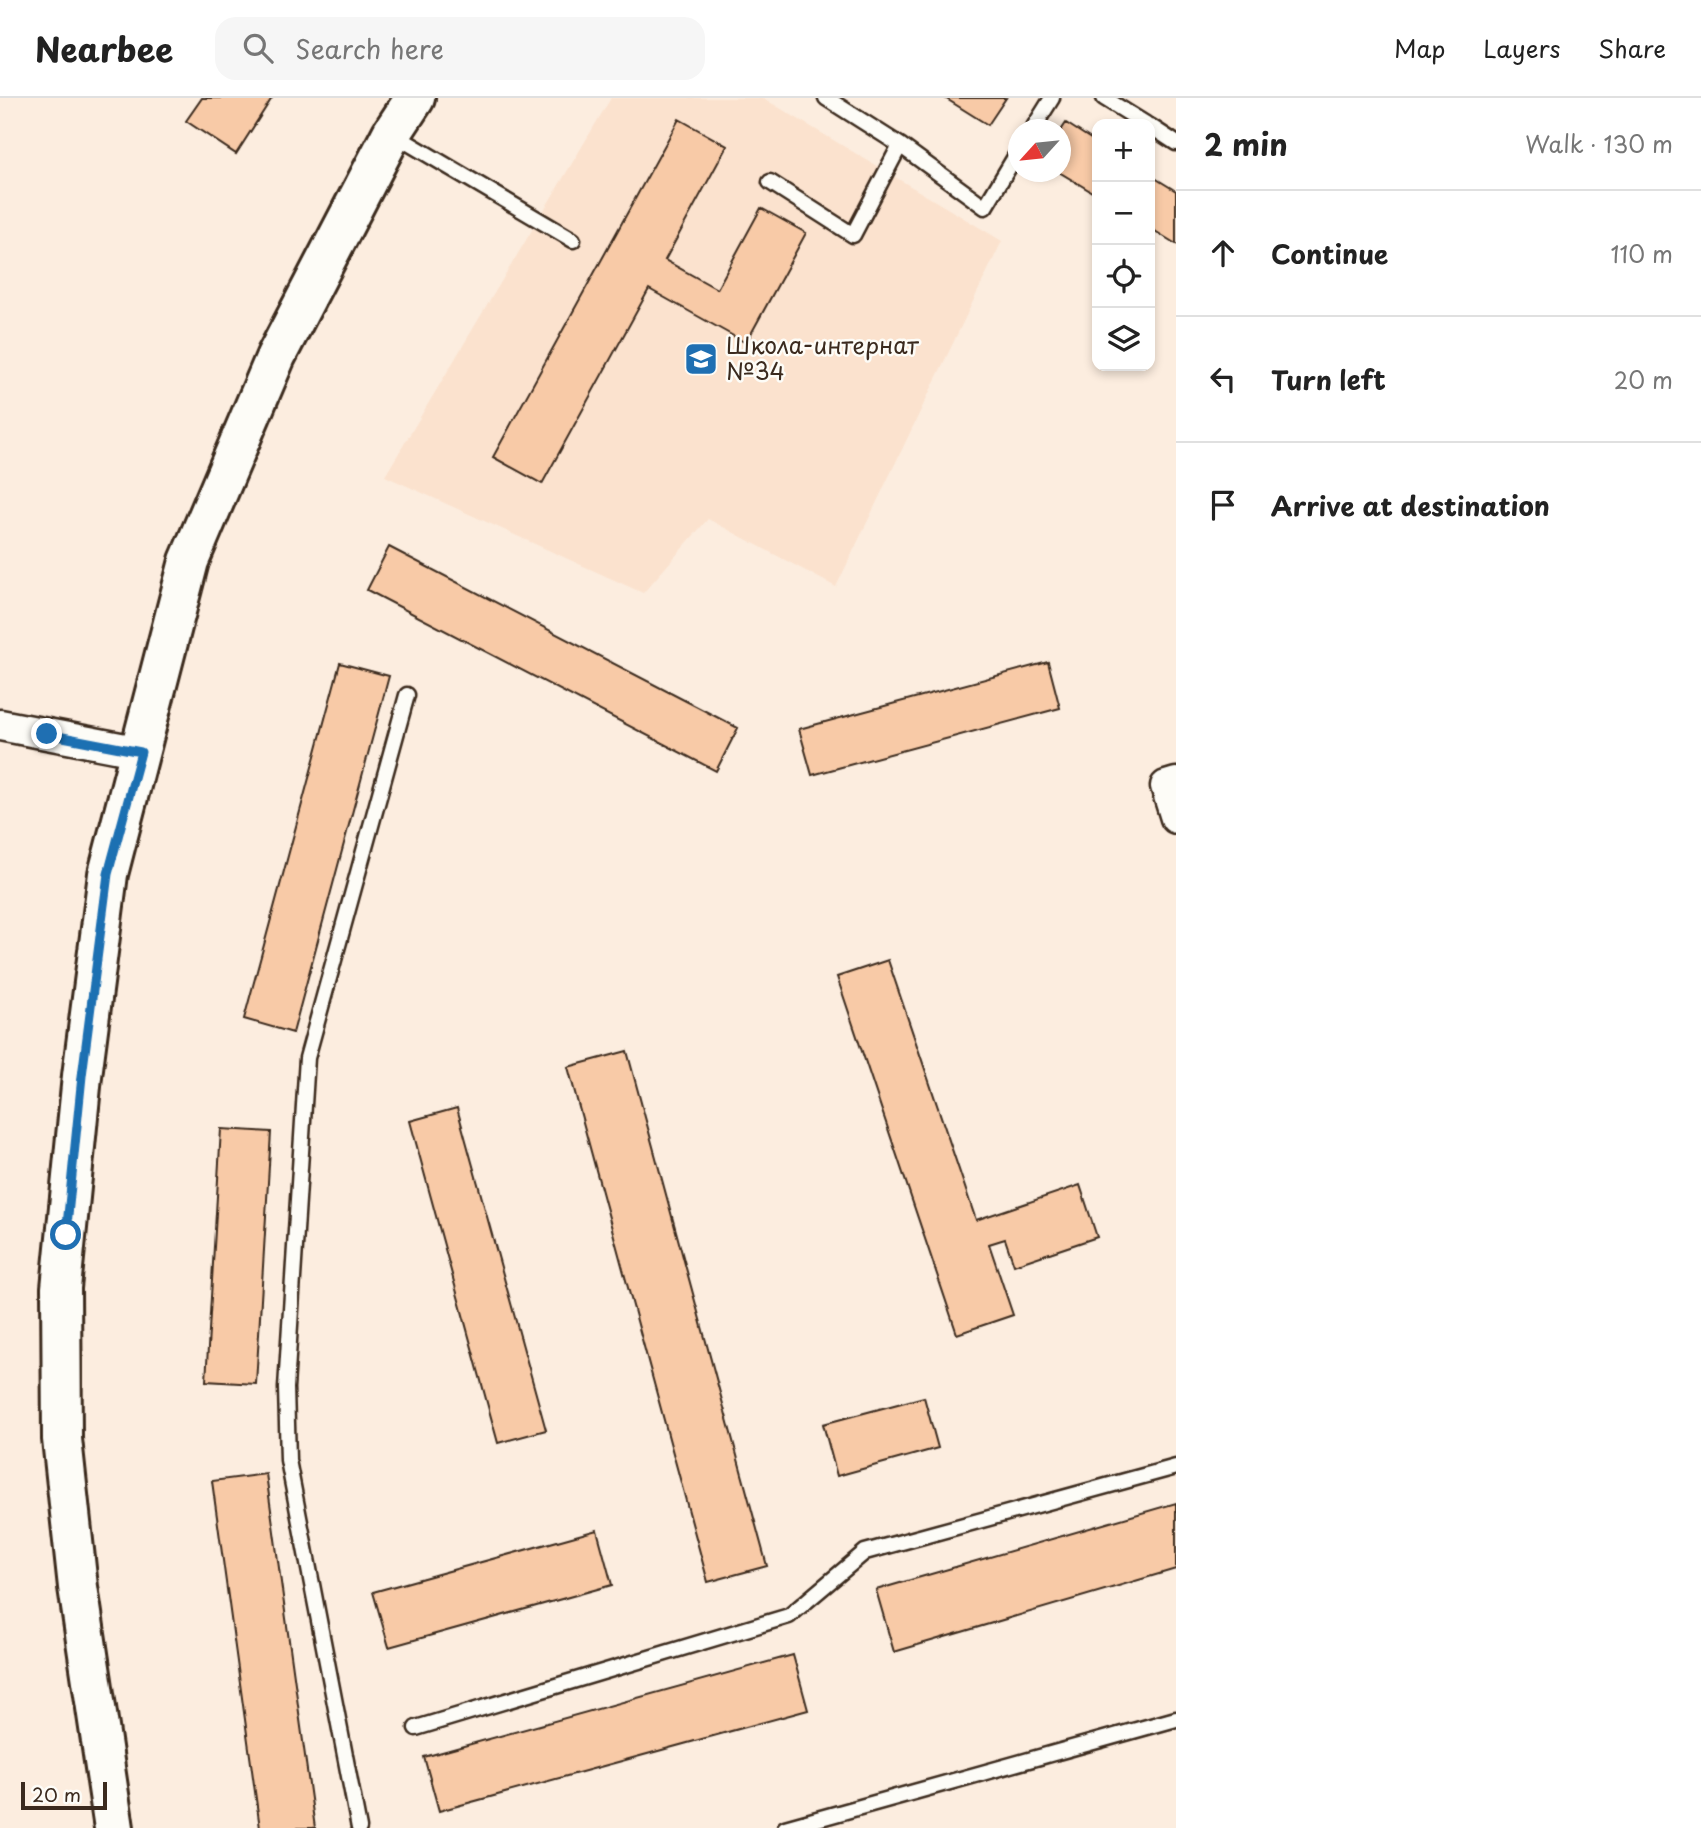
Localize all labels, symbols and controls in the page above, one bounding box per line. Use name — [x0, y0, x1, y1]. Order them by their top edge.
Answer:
search box — [215, 17, 705, 80]
text: Nearbee — [35, 23, 173, 73]
icon: search — [239, 29, 277, 67]
text: Search here — [295, 29, 444, 68]
text: Map — [1394, 30, 1445, 66]
text: Layers — [1483, 30, 1560, 66]
text: Share — [1598, 30, 1666, 66]
north arrow — [1008, 119, 1071, 182]
map controls — [1092, 119, 1155, 371]
button: + — [1092, 119, 1155, 182]
text: 2 min — [1204, 121, 1288, 166]
text: Walk · 130 m — [1525, 126, 1673, 161]
button: − — [1092, 182, 1155, 245]
icon: ahead — [1204, 234, 1242, 272]
text: Continue — [1271, 234, 1388, 273]
text: 110 m — [1611, 236, 1673, 271]
button: locate — [1092, 245, 1155, 308]
button: layers — [1092, 308, 1155, 371]
place label: Школа-интернат №34 — [726, 327, 920, 388]
school or university icon: Школа-интернат №34 — [682, 340, 720, 378]
icon: left — [1204, 360, 1242, 398]
text: Turn left — [1271, 360, 1386, 399]
text: 20 m — [1614, 362, 1673, 397]
icon: arrive — [1204, 486, 1242, 524]
text: Arrive at destination — [1271, 486, 1550, 525]
route end — [31, 718, 62, 749]
route start — [50, 1219, 81, 1250]
scale bar — [21, 1779, 107, 1811]
text: 20 m — [32, 1780, 81, 1808]

